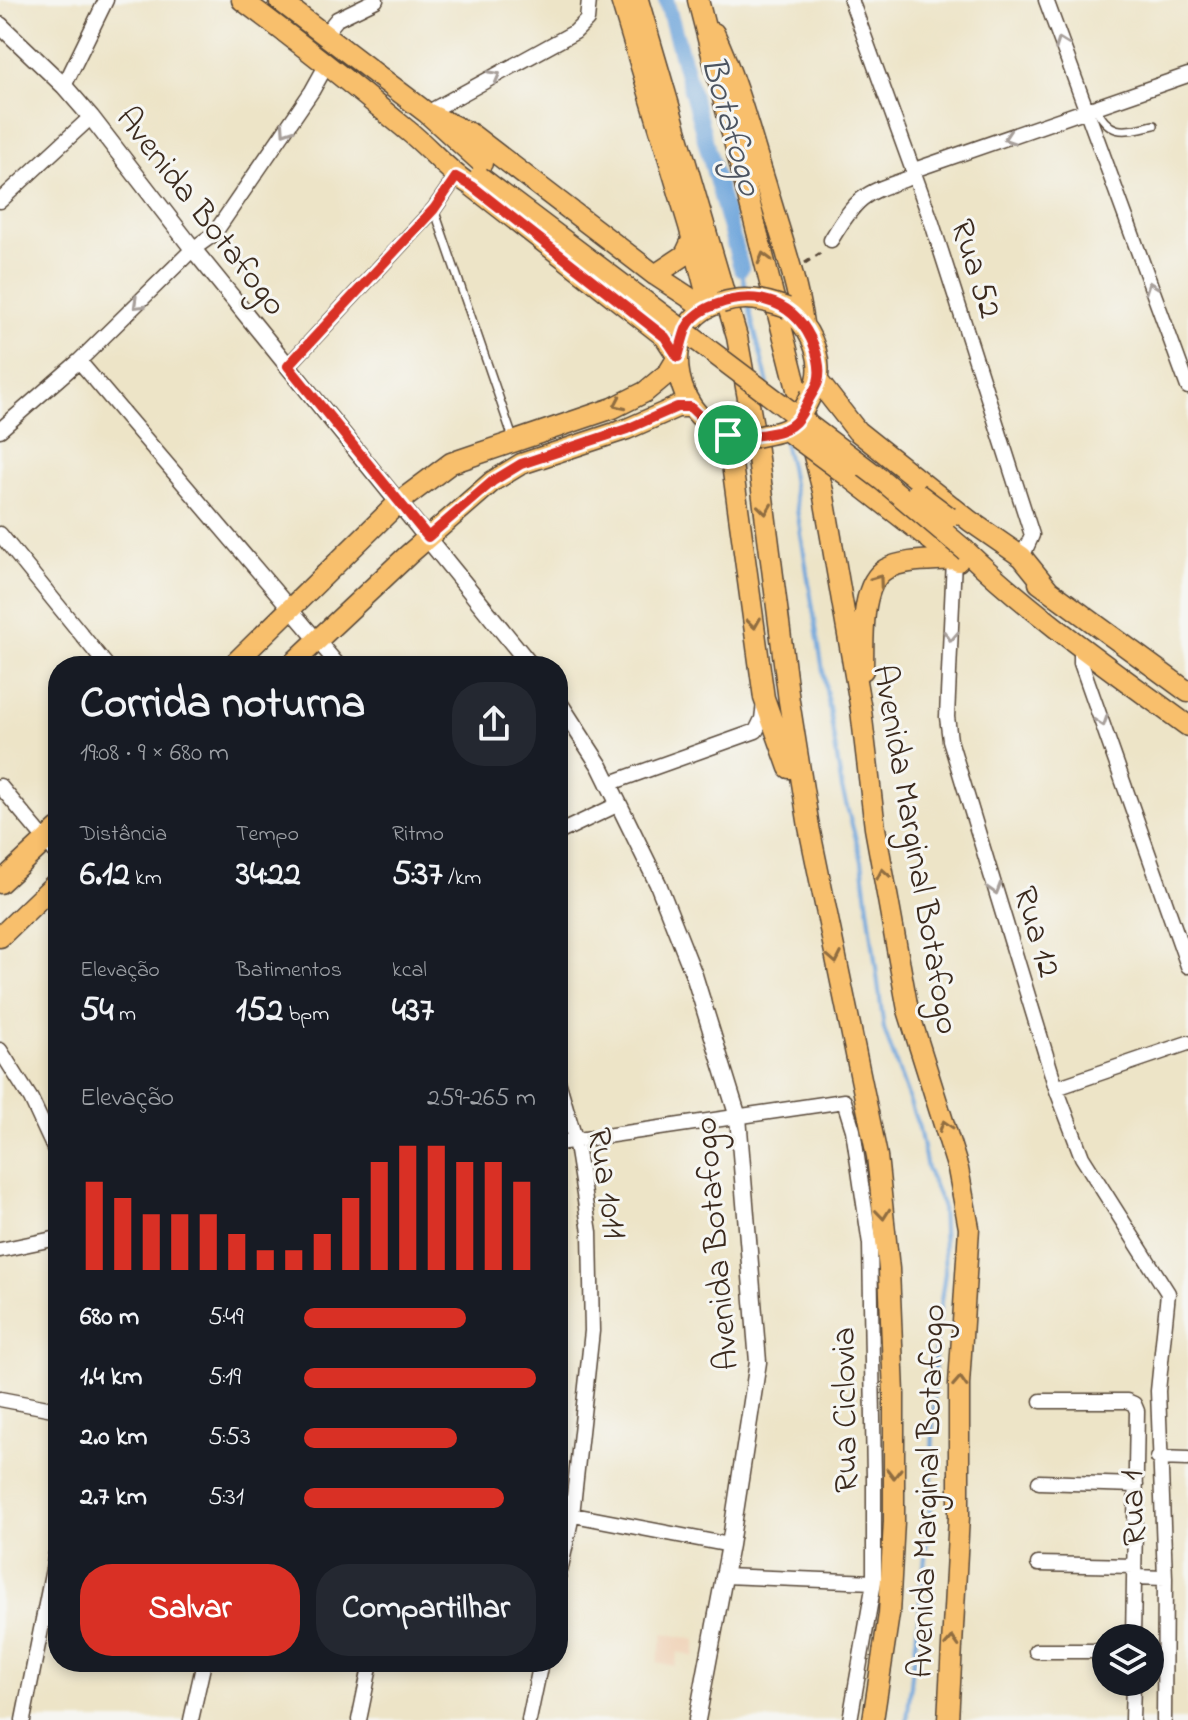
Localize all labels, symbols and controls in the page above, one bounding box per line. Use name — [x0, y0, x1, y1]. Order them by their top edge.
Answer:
one-way arrow — [1055, 37, 1071, 51]
water label: Botafogo — [685, 50, 775, 203]
one-way arrow — [487, 70, 501, 85]
street label: Avenida Botafogo — [102, 97, 298, 328]
one-way arrow — [281, 121, 296, 135]
one-way arrow — [1002, 128, 1016, 144]
street label: Rua 52 — [935, 213, 1014, 325]
one-way arrow — [757, 251, 773, 265]
one-way arrow — [1144, 281, 1161, 295]
one-way arrow — [133, 295, 147, 309]
one-way arrow — [613, 395, 627, 411]
pin — [694, 401, 762, 469]
icon: arrive — [706, 413, 750, 457]
one-way arrow — [756, 502, 773, 516]
one-way arrow — [868, 574, 883, 589]
one-way arrow — [745, 616, 762, 630]
one-way arrow — [942, 631, 959, 643]
street label: Avenida Marginal Botafogo — [857, 661, 971, 1038]
text: Corrida noturna — [80, 673, 365, 737]
button: share — [452, 682, 536, 766]
one-way arrow — [1092, 713, 1109, 727]
text: 19:08 · 9 × 680 m — [80, 735, 229, 773]
text: Distância — [80, 819, 167, 851]
text: Tempo — [236, 819, 299, 851]
text: Ritmo — [392, 819, 444, 851]
text: 6.12 — [80, 851, 130, 901]
text: 34:22 — [236, 851, 301, 901]
text: 5:37 — [392, 851, 442, 901]
text: km — [130, 863, 162, 895]
text: /km — [442, 863, 481, 895]
one-way arrow — [875, 867, 892, 880]
street label: Rua 12 — [998, 881, 1073, 984]
one-way arrow — [986, 882, 1002, 896]
one-way arrow — [826, 951, 843, 965]
text: Elevação — [80, 955, 160, 987]
text: Batimentos — [236, 955, 342, 987]
text: kcal — [392, 955, 427, 987]
text: 54 — [80, 987, 113, 1037]
text: 152 — [236, 987, 283, 1037]
text: 437 — [392, 987, 434, 1037]
text: m — [113, 999, 136, 1031]
text: bpm — [283, 999, 329, 1031]
text: Elevação — [80, 1080, 174, 1118]
text: 259–265 m — [427, 1080, 536, 1118]
street label: Avenida Botafogo — [682, 1115, 754, 1372]
one-way arrow — [938, 1119, 954, 1133]
street label: Rua 1011 — [572, 1124, 639, 1243]
one-way arrow — [875, 1207, 892, 1220]
text: 680 m — [80, 1299, 139, 1337]
text: 5:49 — [208, 1299, 244, 1337]
street label: Avenida Marginal Botafogo — [897, 1303, 961, 1679]
street label: Rua Ciclovia — [821, 1327, 873, 1493]
text: 1.4 km — [80, 1359, 142, 1397]
text: 5:19 — [208, 1359, 241, 1397]
one-way arrow — [951, 1375, 968, 1388]
text: 2.0 km — [80, 1419, 148, 1457]
text: 5:53 — [208, 1419, 251, 1457]
one-way arrow — [885, 1467, 903, 1480]
street label: Rua 1 — [1108, 1468, 1162, 1547]
text: 2.7 km — [80, 1479, 147, 1517]
text: 5:31 — [208, 1479, 244, 1517]
button: Salvar — [80, 1564, 300, 1656]
button: Compartilhar — [316, 1564, 536, 1656]
map controls — [1092, 1624, 1164, 1696]
button: layers — [1092, 1624, 1164, 1696]
one-way arrow — [943, 1635, 960, 1648]

